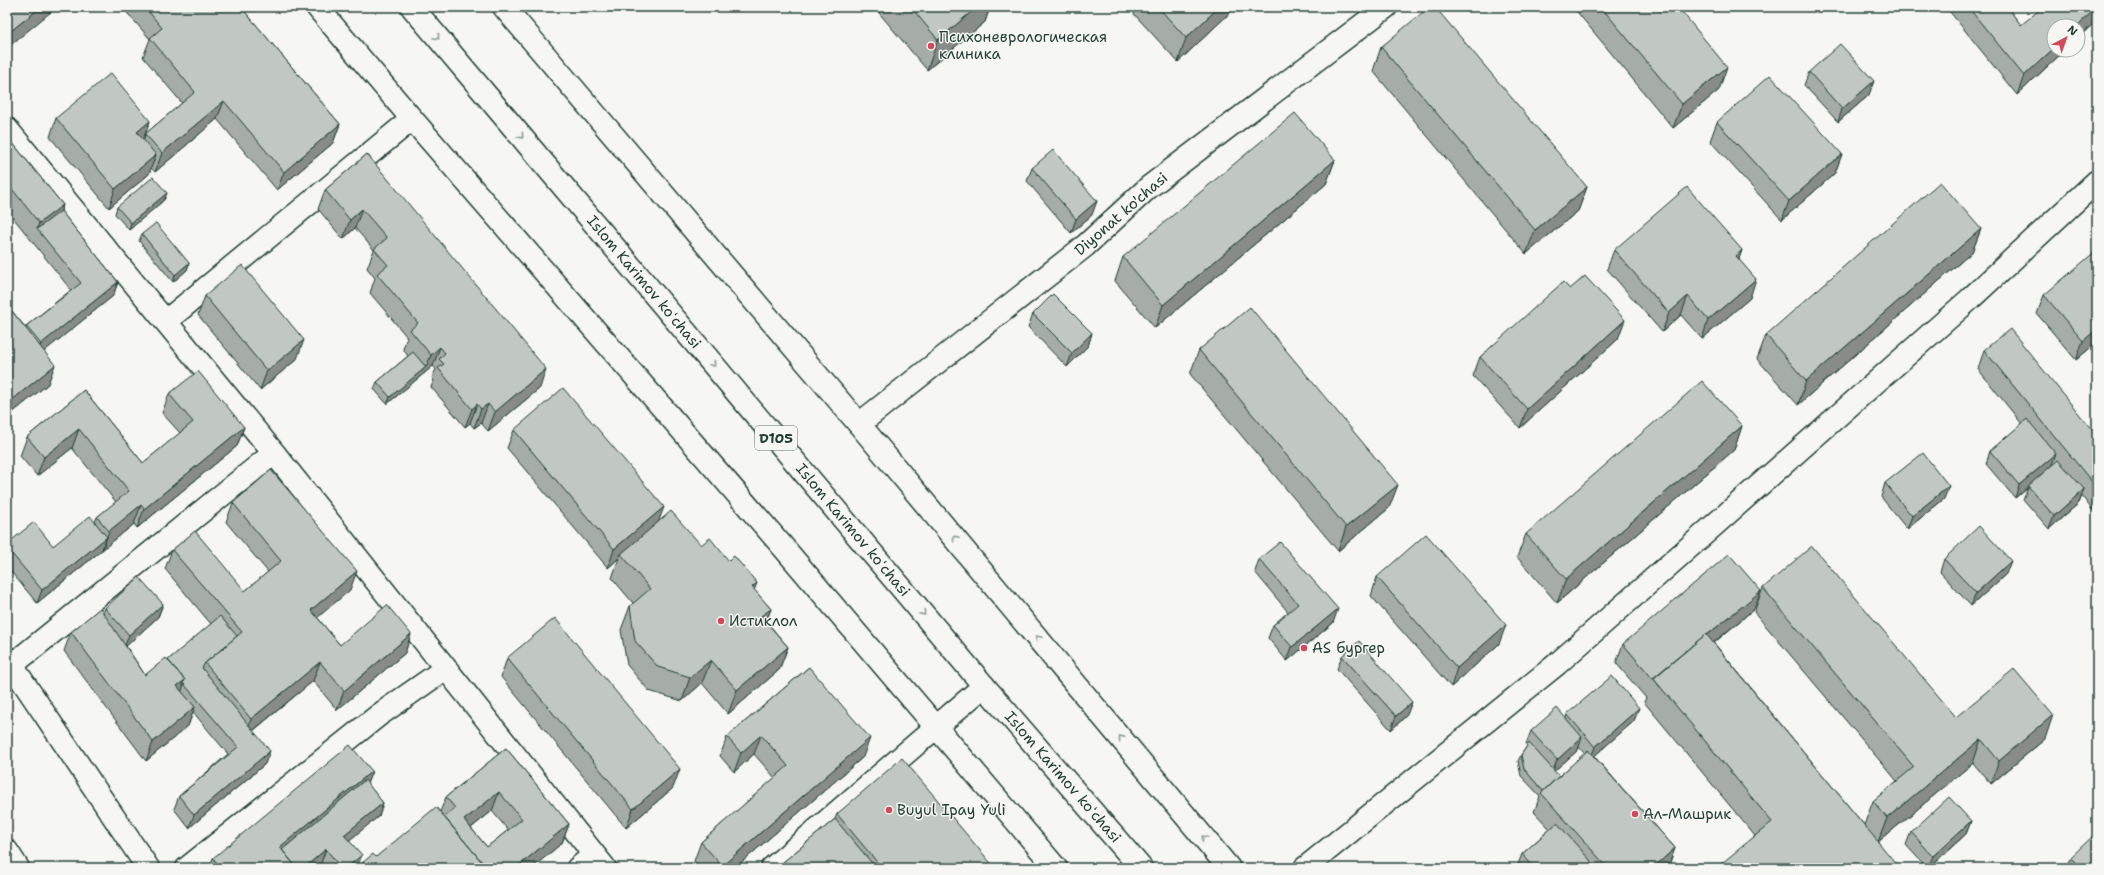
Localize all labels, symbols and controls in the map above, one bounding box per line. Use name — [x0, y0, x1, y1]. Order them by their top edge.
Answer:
north arrow — [2046, 18, 2086, 58]
text: N — [2064, 22, 2081, 40]
place label: Психоневрологическая клиника — [939, 27, 1107, 64]
one-way arrow — [432, 32, 439, 39]
marker: Психоневрологическая клиника — [926, 41, 936, 51]
one-way arrow — [516, 131, 523, 139]
street label: Diyonat ko'chasi — [1070, 168, 1172, 260]
street label: Islom Karimov koʻchasi — [582, 211, 706, 353]
one-way arrow — [709, 359, 716, 366]
road number: D105 — [755, 426, 797, 450]
street label: Islom Karimov koʻchasi — [791, 459, 915, 601]
one-way arrow — [952, 536, 959, 543]
one-way arrow — [919, 608, 926, 616]
place label: Истиклол — [729, 611, 798, 631]
marker: Истиклол — [716, 616, 726, 626]
one-way arrow — [1035, 636, 1042, 643]
place label: AS бургер — [1312, 638, 1385, 658]
marker: AS бургер — [1299, 643, 1309, 653]
street label: Islom Karimov koʻchasi — [1000, 707, 1126, 847]
one-way arrow — [1118, 736, 1125, 743]
place label: Buyul Ipay Yuli — [897, 800, 1006, 820]
place label: Ал-Машрик — [1643, 804, 1731, 824]
marker: Buyul Ipay Yuli — [884, 805, 894, 815]
marker: Ал-Машрик — [1630, 809, 1640, 819]
one-way arrow — [1202, 835, 1209, 843]

